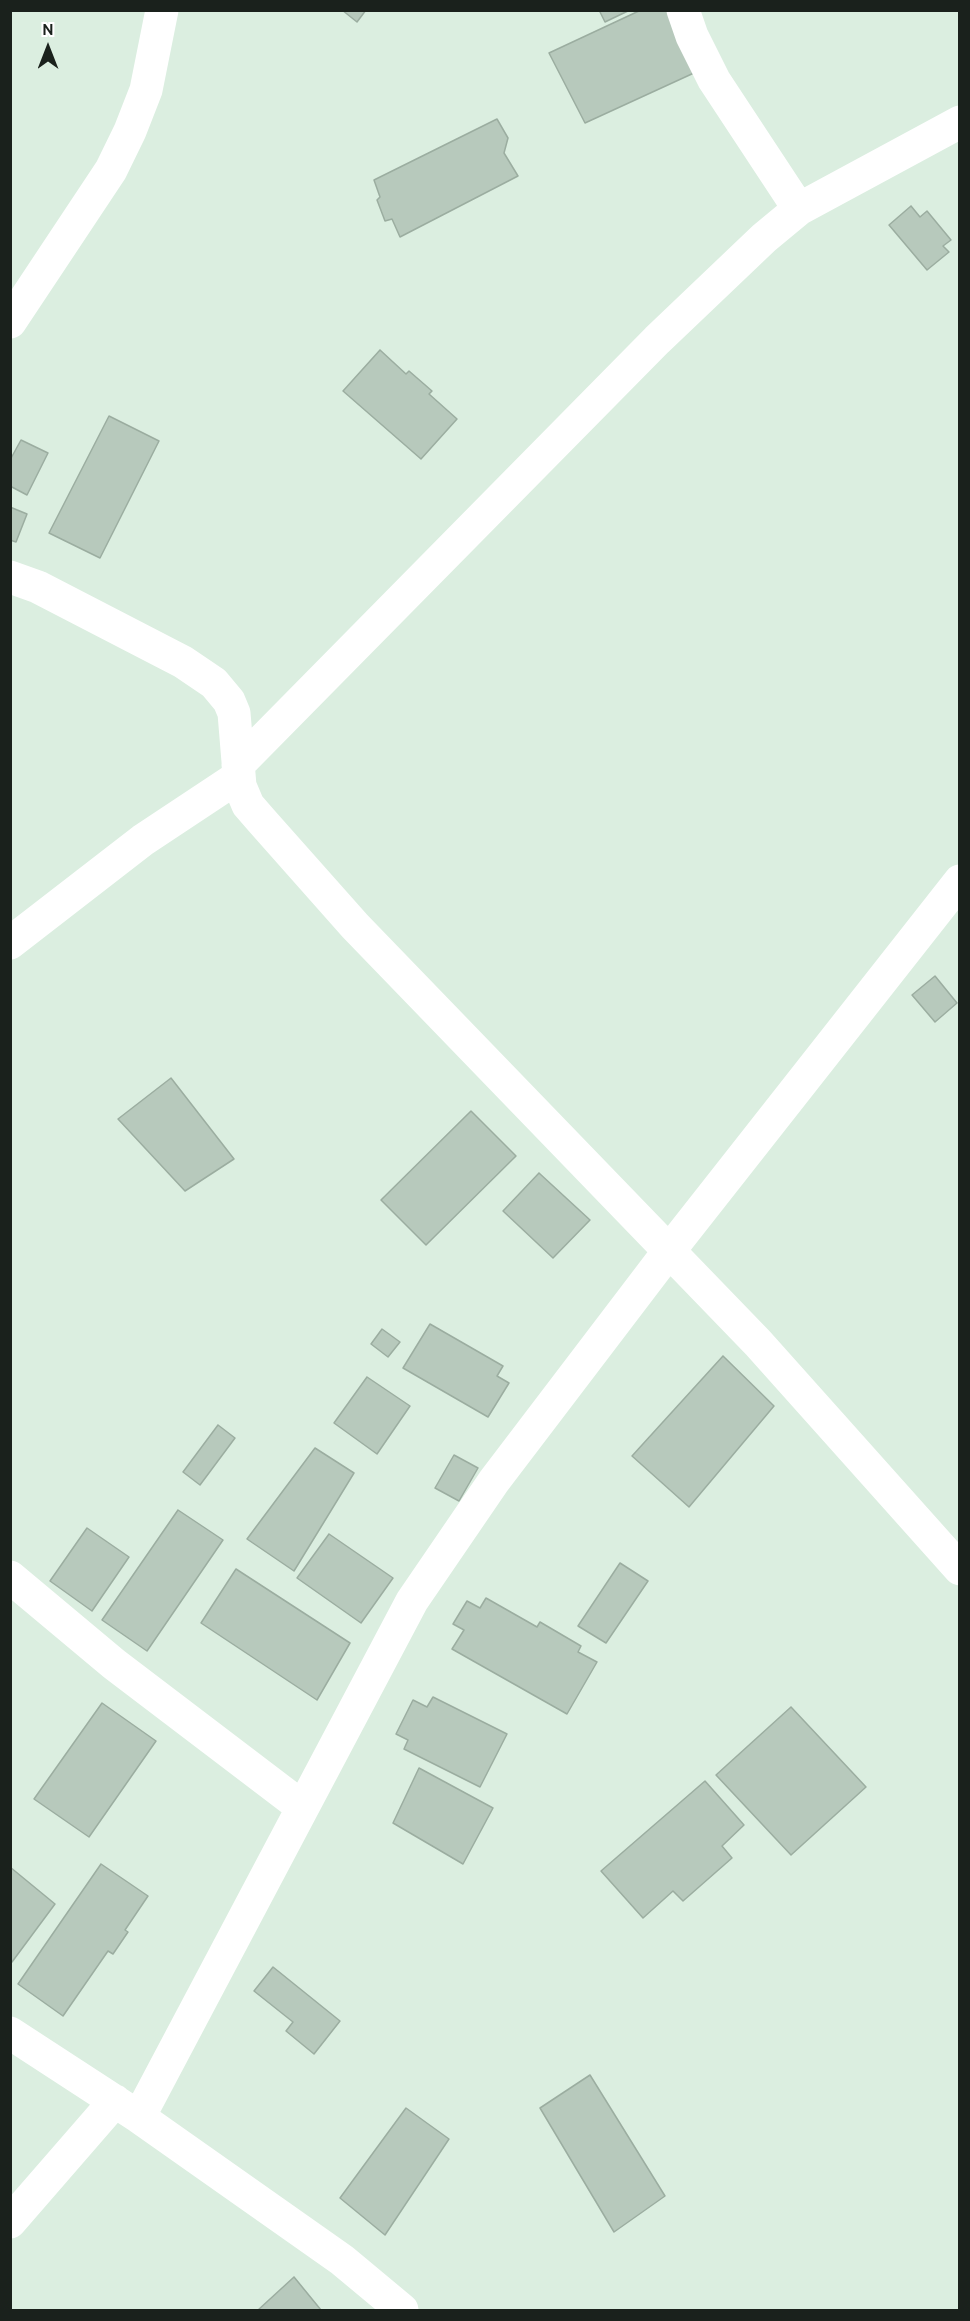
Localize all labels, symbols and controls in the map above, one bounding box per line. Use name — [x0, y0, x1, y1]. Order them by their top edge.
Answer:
north arrow — [18, 18, 78, 78]
text: N — [42, 20, 54, 39]

